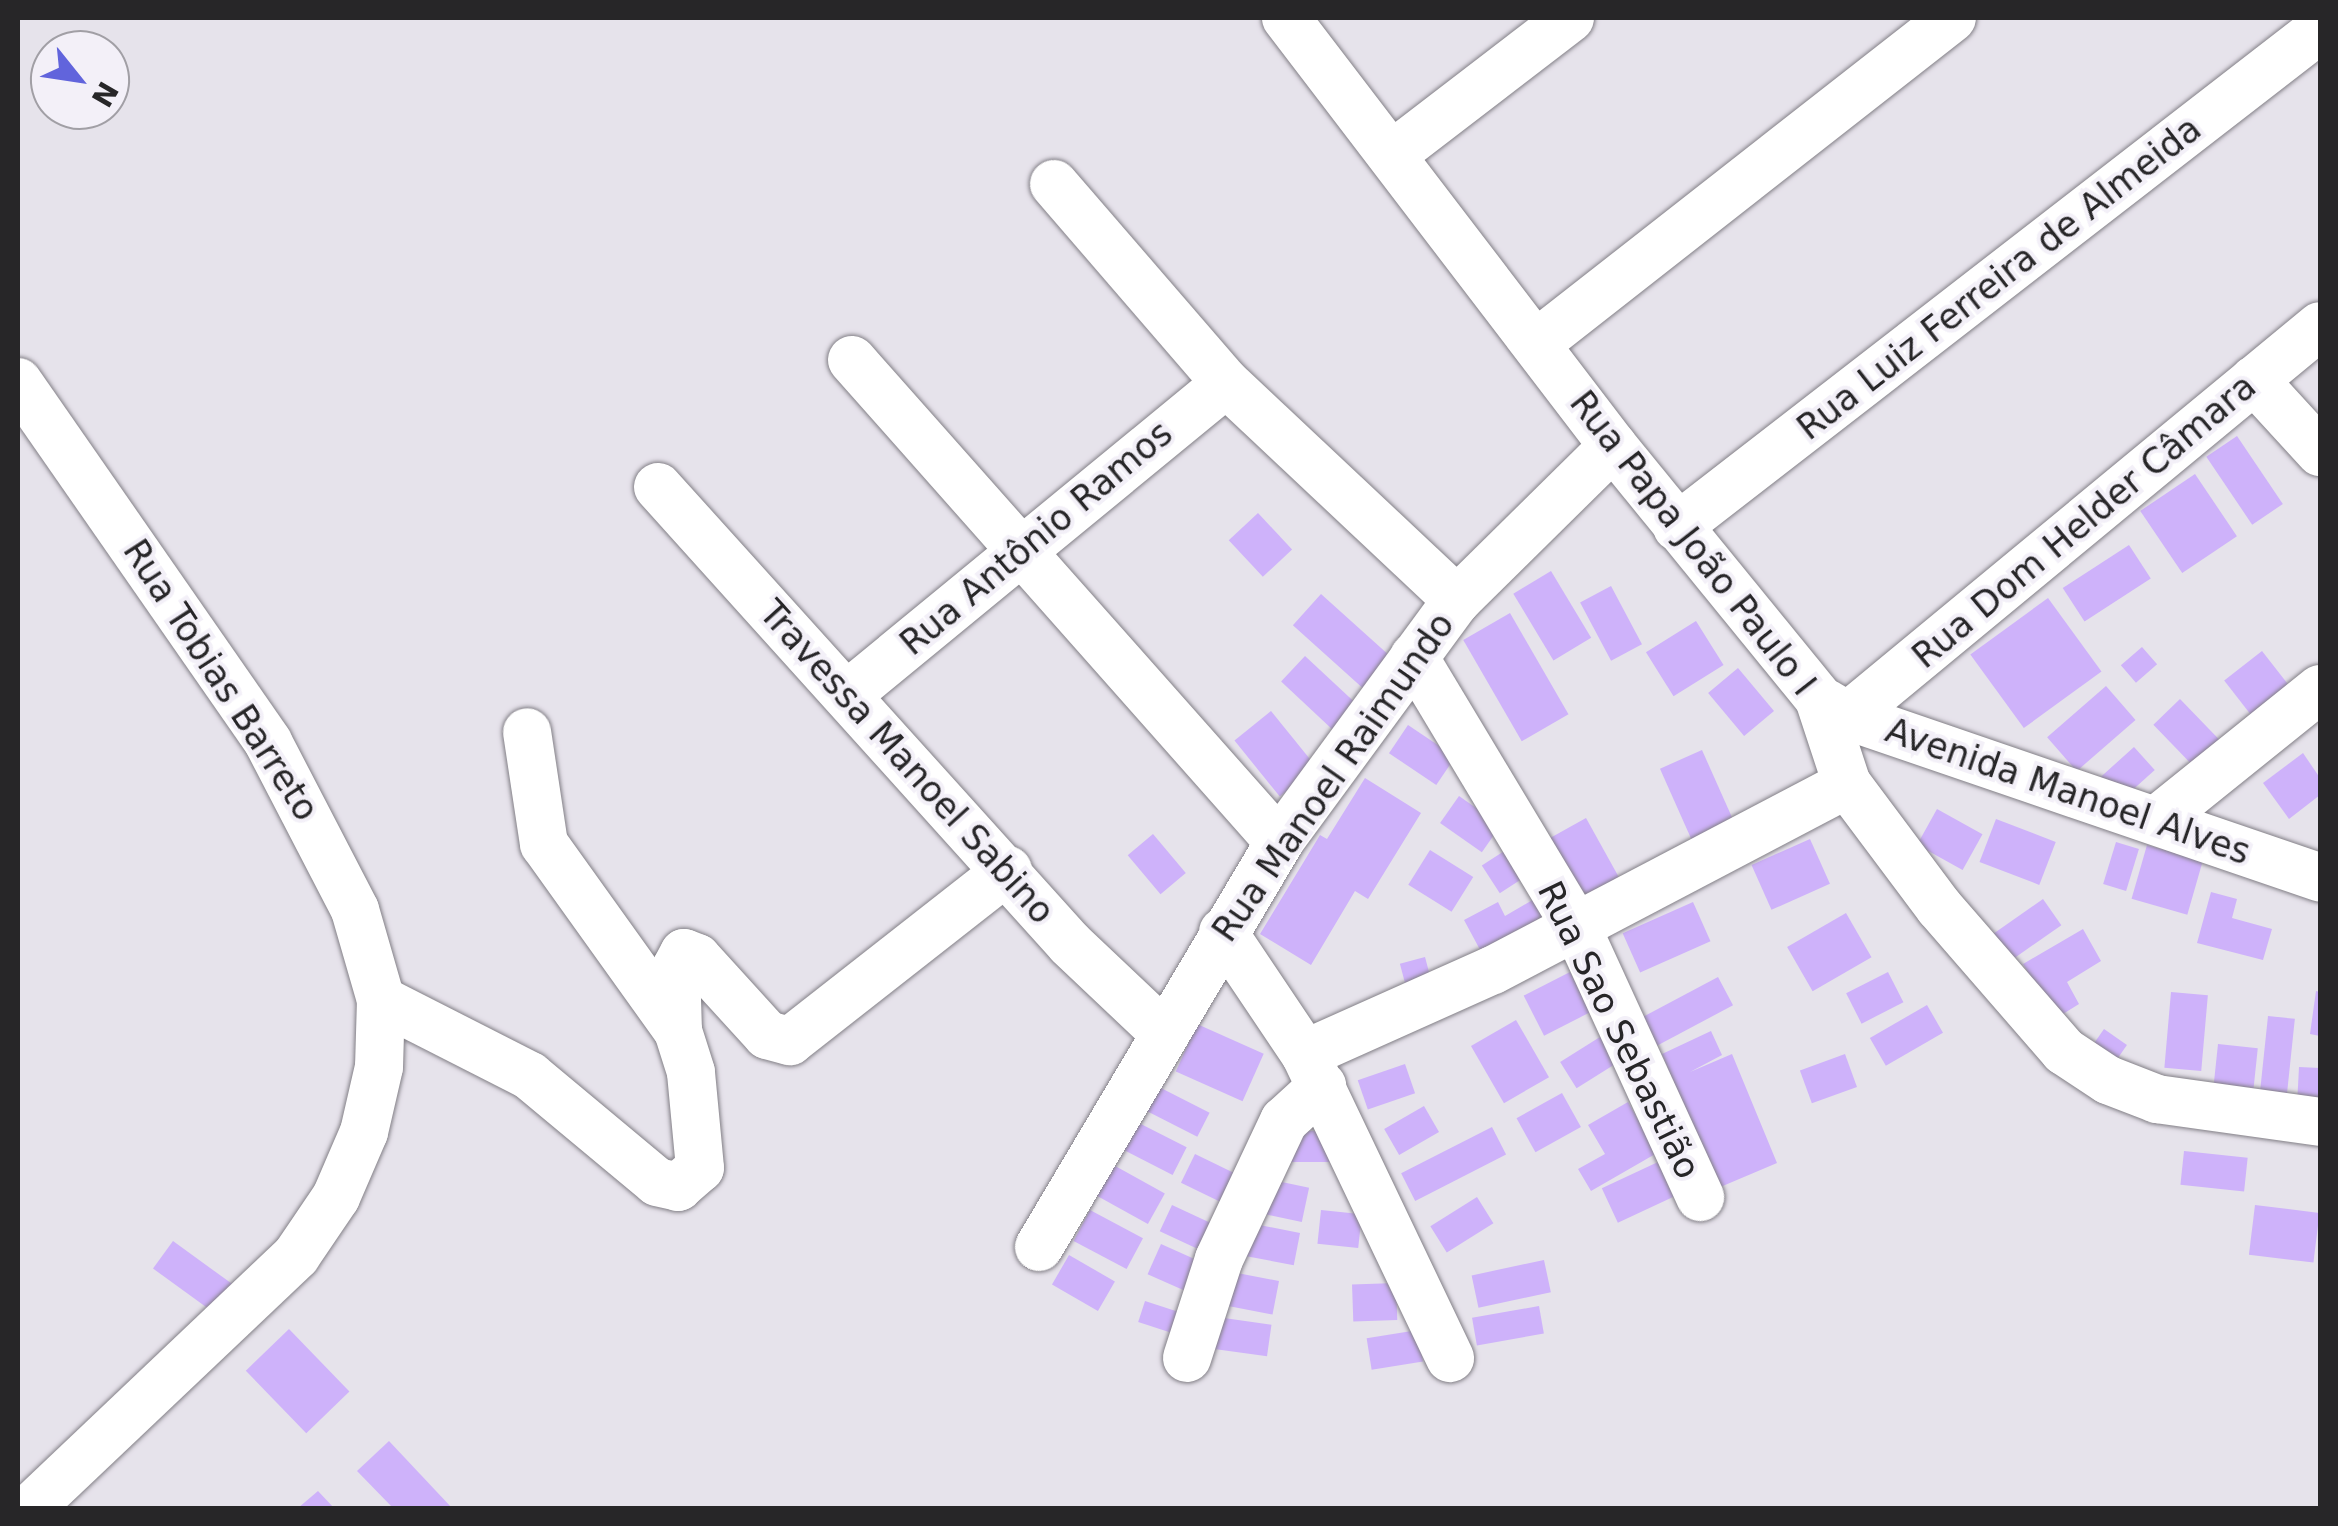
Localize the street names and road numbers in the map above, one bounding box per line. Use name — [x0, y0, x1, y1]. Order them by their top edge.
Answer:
street label: Rua Luiz Ferreira de Almeida — [1789, 107, 2209, 449]
street label: Rua Dom Helder Câmara — [1904, 365, 2264, 677]
street label: Rua Papa João Paulo I — [1561, 382, 1825, 704]
street label: Rua Antônio Ramos — [892, 412, 1180, 664]
street label: Rua Tobias Barreto — [114, 532, 328, 828]
street label: Travessa Manoel Sabino — [751, 592, 1063, 932]
street label: Rua Manoel Raimundo — [1203, 604, 1463, 950]
street label: Avenida Manoel Alves — [1880, 709, 2256, 873]
street label: Rua Sao Sebastião — [1529, 874, 1709, 1186]

